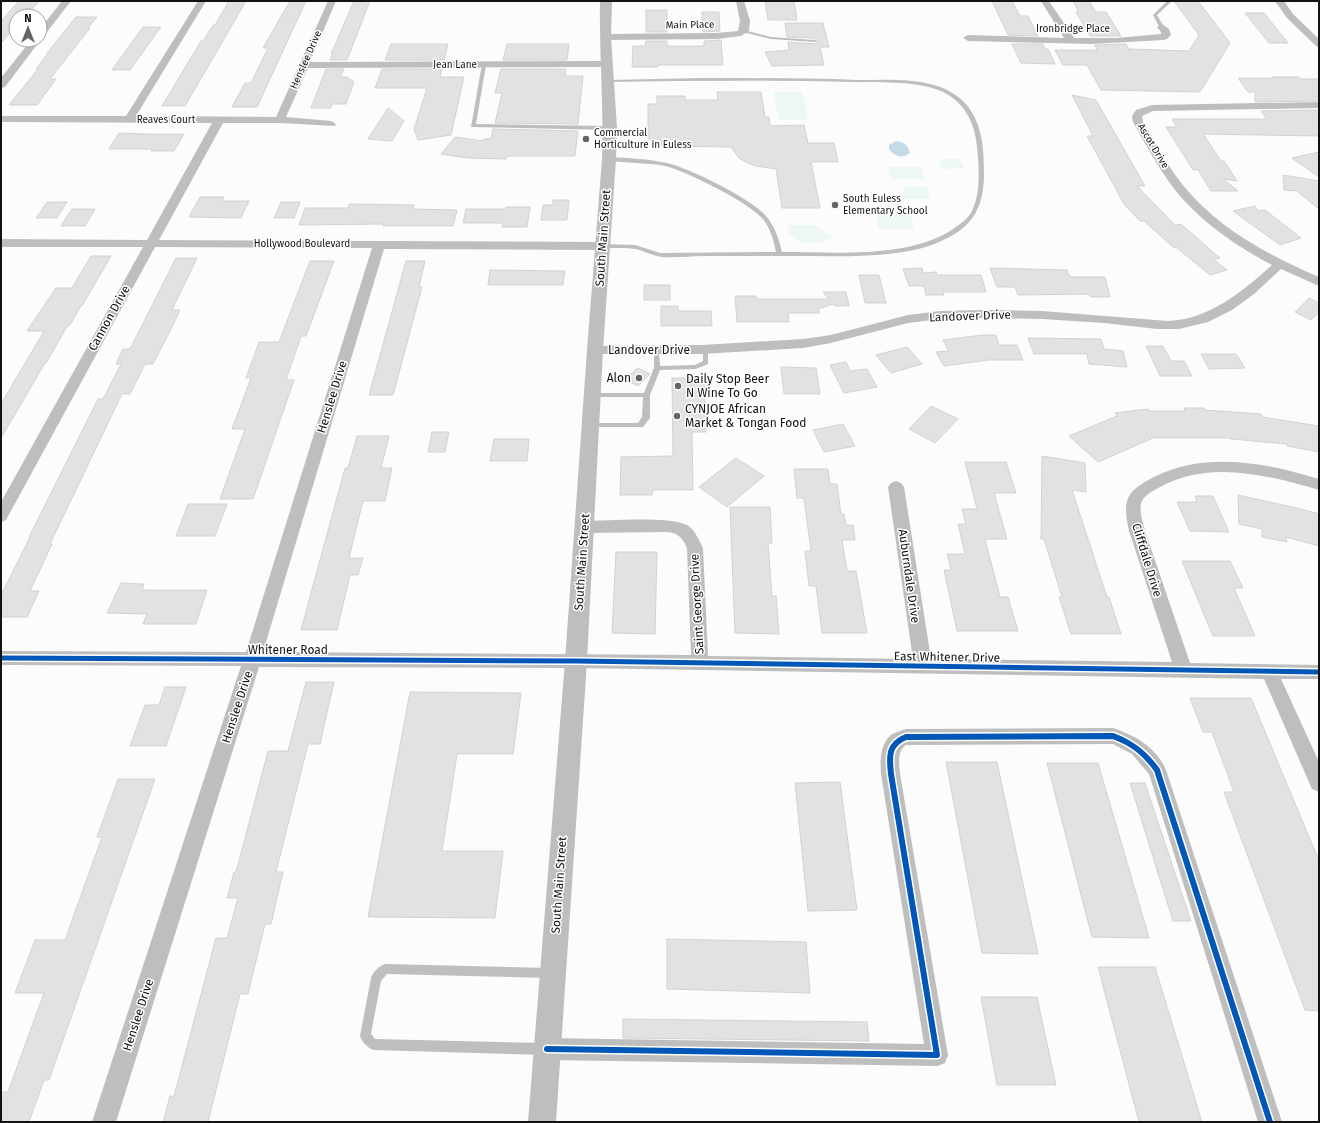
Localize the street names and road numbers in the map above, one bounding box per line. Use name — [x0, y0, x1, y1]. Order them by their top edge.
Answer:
street label: Main Place — [666, 19, 714, 31]
street label: Ironbridge Place — [1036, 23, 1110, 35]
street label: Henslee Drive — [288, 29, 324, 91]
street label: Jean Lane — [433, 59, 477, 71]
street label: Reaves Court — [137, 114, 196, 126]
street label: Ascot Drive — [1135, 121, 1171, 171]
street label: South Main Street — [593, 188, 613, 287]
street label: Hollywood Boulevard — [254, 238, 350, 250]
street label: Cannon Drive — [85, 283, 133, 353]
street label: Landover Drive — [929, 308, 1011, 324]
street label: Landover Drive — [608, 343, 690, 357]
street label: Henslee Drive — [314, 359, 350, 435]
street label: South Main Street — [572, 512, 592, 611]
street label: Cliffdale Drive — [1129, 521, 1165, 599]
street label: Auburndale Drive — [895, 528, 923, 624]
street label: Saint George Drive — [687, 553, 707, 655]
street label: Whitener Road — [248, 643, 328, 657]
street label: East Whitener Drive — [894, 649, 1000, 665]
street label: Henslee Drive — [219, 669, 255, 745]
street label: South Main Street — [549, 835, 569, 934]
street label: Henslee Drive — [120, 977, 156, 1053]

